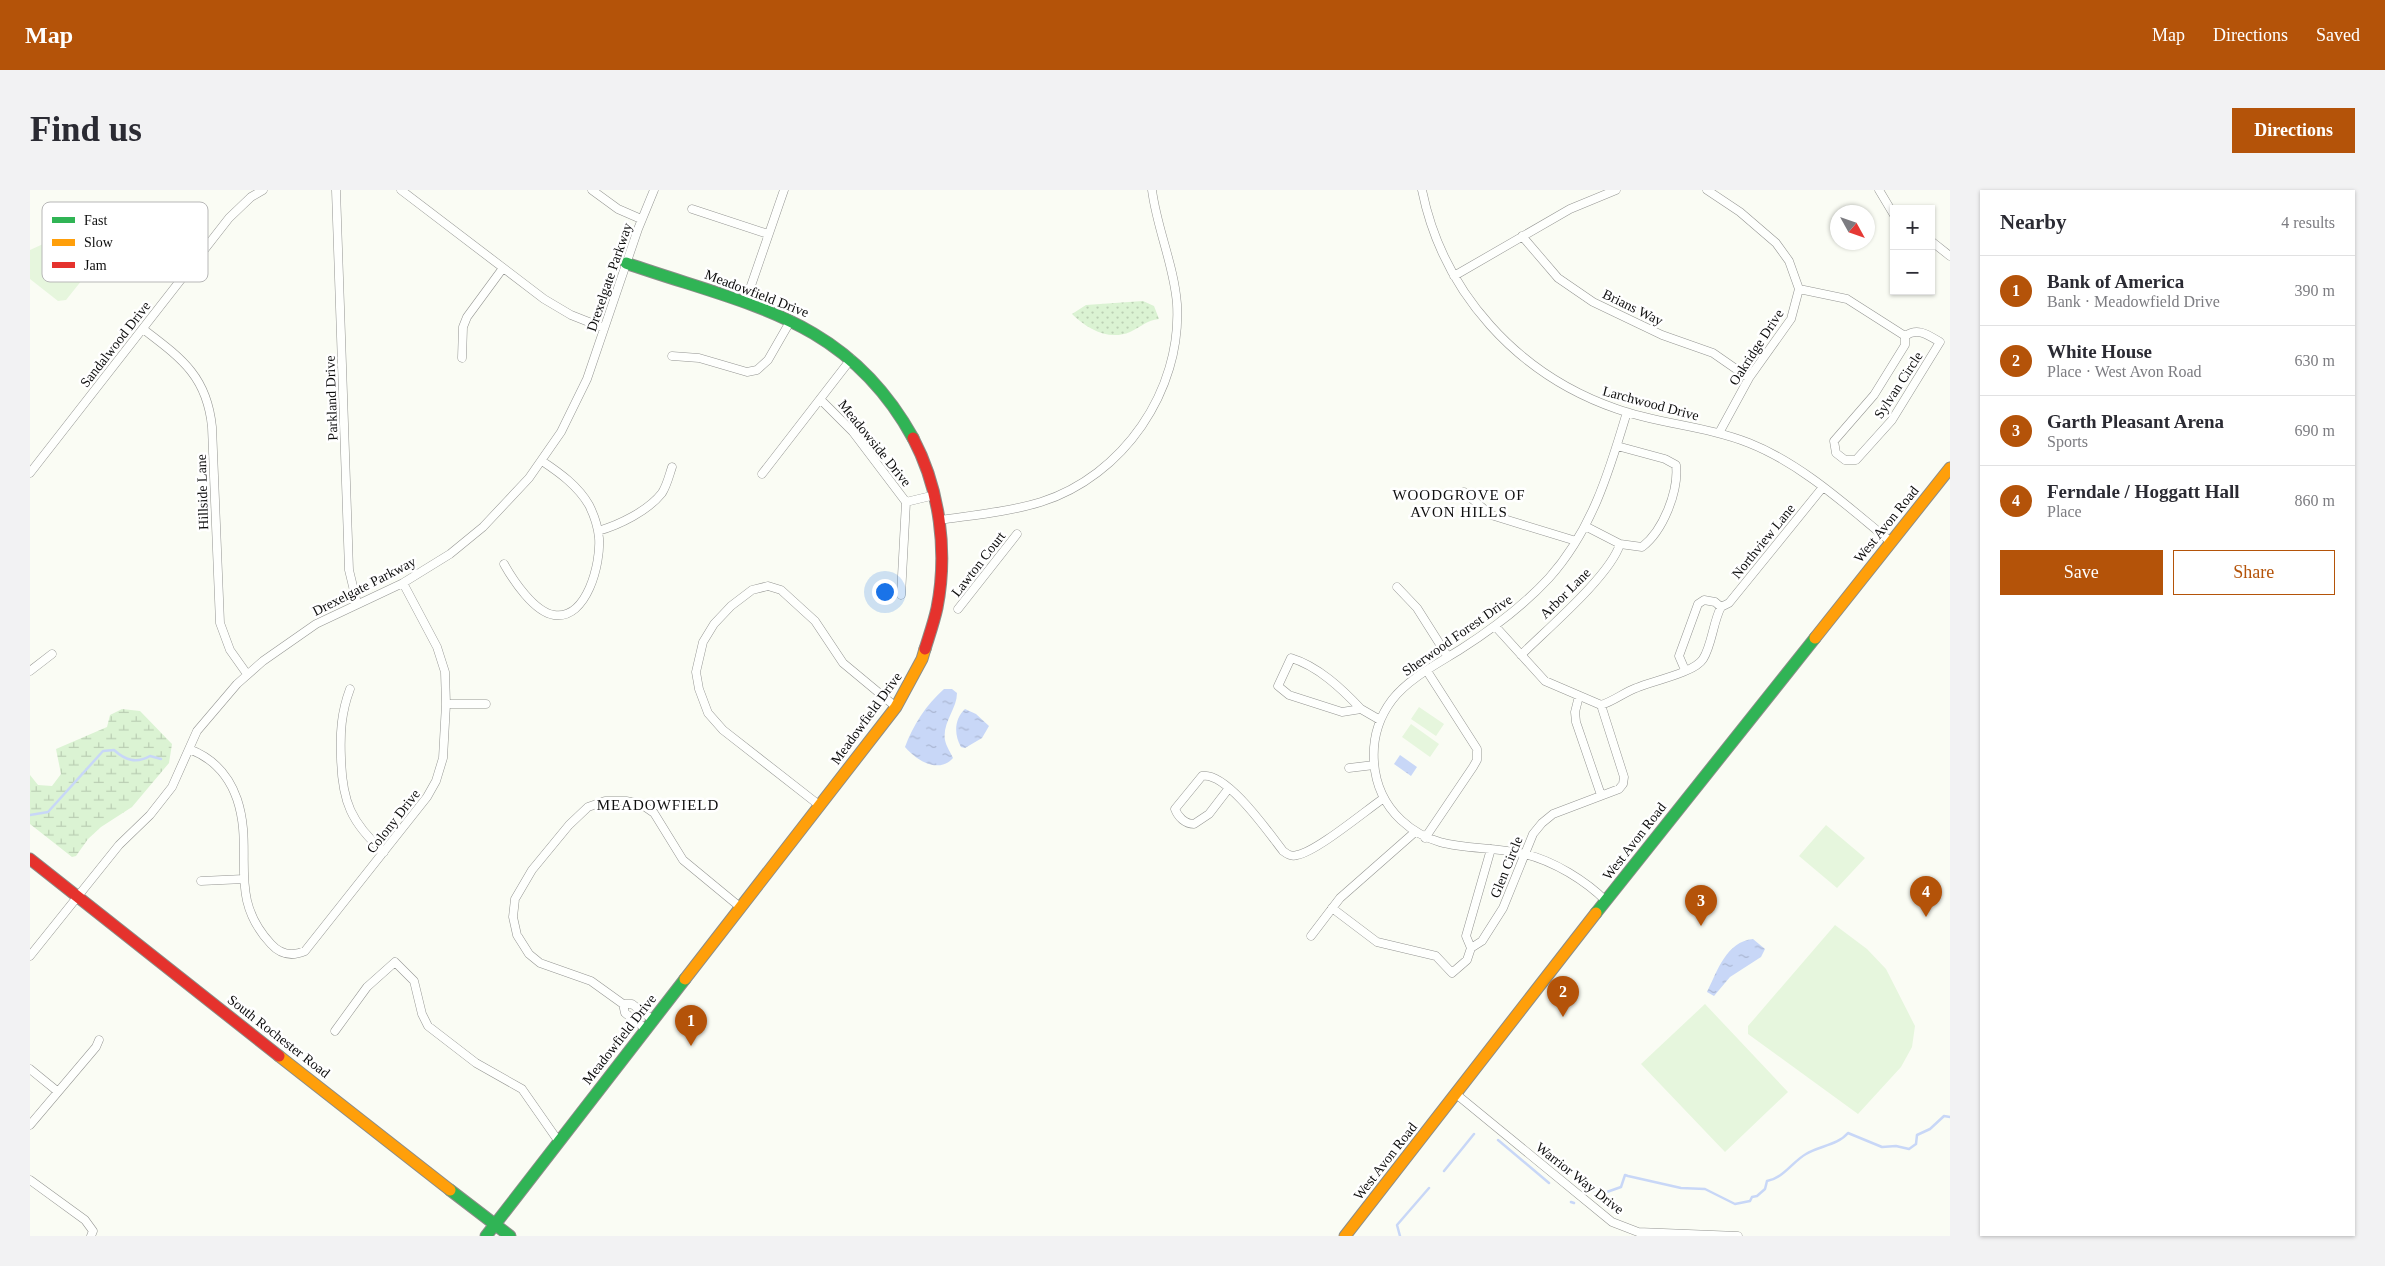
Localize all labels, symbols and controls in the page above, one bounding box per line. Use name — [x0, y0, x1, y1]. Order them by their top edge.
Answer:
text: Map — [25, 22, 73, 48]
text: Map — [2152, 25, 2185, 45]
text: Directions — [2213, 25, 2288, 45]
text: Saved — [2316, 25, 2360, 45]
button: Directions — [2232, 108, 2355, 153]
text: Find us — [30, 110, 142, 149]
legend — [42, 202, 208, 282]
north arrow — [1830, 205, 1875, 250]
map controls — [1890, 205, 1935, 295]
button: + — [1890, 205, 1935, 250]
text: Nearby — [2000, 210, 2067, 234]
text: Fast — [84, 213, 107, 228]
text: 4 results — [2281, 214, 2335, 231]
street label: Drexelgate Parkway — [584, 221, 635, 333]
text: Slow — [84, 235, 114, 250]
button: − — [1890, 250, 1935, 295]
text: Jam — [84, 258, 107, 273]
street label: Meadowfield Drive — [703, 267, 811, 320]
text: Bank of America — [2047, 271, 2184, 292]
text: 1 — [2012, 282, 2020, 299]
text: 390 m — [2295, 282, 2335, 299]
street label: Brians Way — [1600, 286, 1665, 328]
text: Bank · Meadowfield Drive — [2047, 293, 2220, 310]
street label: Sandalwood Drive — [77, 298, 154, 390]
street label: Oakridge Drive — [1726, 307, 1787, 388]
text: White House — [2047, 341, 2152, 362]
street label: Sylvan Circle — [1871, 349, 1926, 421]
text: 2 — [2012, 352, 2020, 369]
text: 630 m — [2295, 352, 2335, 369]
street label: Parkland Drive — [323, 355, 340, 441]
text: Place · West Avon Road — [2047, 363, 2202, 380]
street label: Larchwood Drive — [1601, 383, 1701, 424]
street label: Meadowside Drive — [835, 397, 914, 490]
text: Garth Pleasant Arena — [2047, 411, 2224, 432]
text: 3 — [2012, 422, 2020, 439]
text: 690 m — [2295, 422, 2335, 439]
text: Sports — [2047, 433, 2088, 450]
street label: Hillside Lane — [194, 454, 211, 530]
text: Ferndale / Hoggatt Hall — [2047, 481, 2240, 502]
street label: West Avon Road — [1851, 483, 1922, 565]
district label: WOODGROVE OF AVON HILLS — [1392, 487, 1526, 520]
text: 4 — [2012, 492, 2020, 509]
text: 860 m — [2295, 492, 2335, 509]
street label: Northview Lane — [1729, 501, 1798, 582]
text: Place — [2047, 503, 2082, 520]
street label: Lawton Court — [948, 529, 1008, 600]
button: Save — [2000, 550, 2163, 595]
button: Share — [2173, 550, 2335, 595]
street label: Drexelgate Parkway — [310, 554, 418, 619]
street label: Arbor Lane — [1537, 565, 1594, 622]
your location — [872, 579, 898, 605]
street label: Sherwood Forest Drive — [1399, 592, 1515, 679]
street label: Meadowfield Drive — [828, 669, 905, 767]
street label: Colony Drive — [364, 787, 423, 856]
district label: MEADOWFIELD — [597, 797, 719, 813]
street label: West Avon Road — [1600, 800, 1669, 883]
street label: Glen Circle — [1487, 834, 1526, 900]
pin: 4 — [1910, 876, 1942, 917]
pin: 3 — [1685, 885, 1717, 926]
pin: 2 — [1547, 976, 1579, 1017]
street label: Meadowfield Drive — [580, 991, 659, 1087]
street label: South Rochester Road — [225, 992, 333, 1081]
pin: 1 — [675, 1005, 707, 1046]
street label: West Avon Road — [1351, 1120, 1420, 1203]
street label: Warrior Way Drive — [1533, 1140, 1627, 1217]

